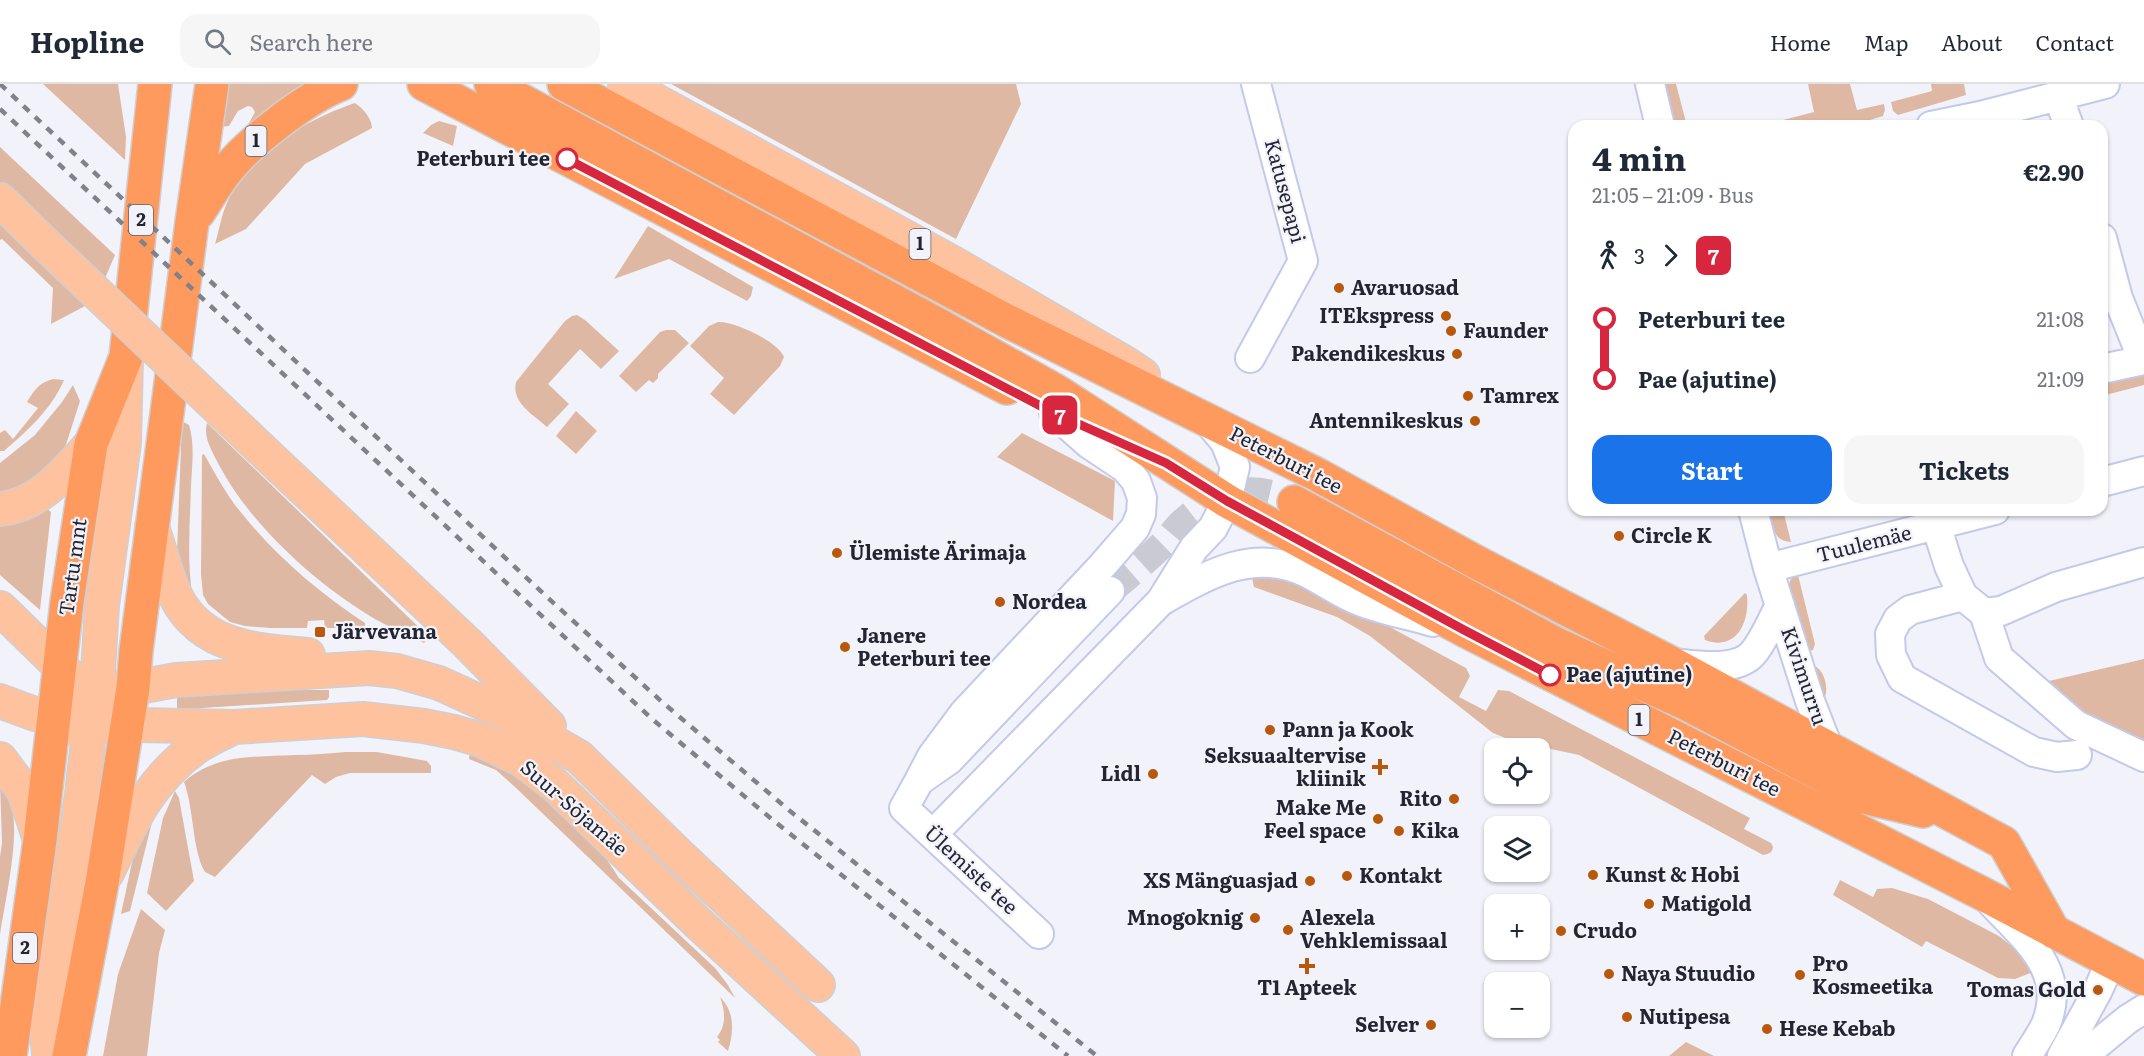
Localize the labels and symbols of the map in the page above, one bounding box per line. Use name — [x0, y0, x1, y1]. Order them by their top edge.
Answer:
road number: 1 — [246, 126, 266, 156]
street label: Katusepapi — [1259, 135, 1315, 246]
place label: Peterburi tee — [416, 142, 550, 172]
marker: Peterburi tee — [556, 148, 578, 170]
road number: 2 — [129, 205, 153, 235]
road number: 1 — [910, 229, 930, 259]
place label: Avaruosad — [1351, 271, 1459, 301]
marker: Avaruosad — [1332, 281, 1346, 295]
place label: ITEkspress — [1319, 299, 1434, 329]
marker: ITEkspress — [1439, 309, 1453, 323]
place label: Faunder — [1463, 314, 1549, 344]
marker: Faunder — [1444, 324, 1458, 338]
place label: Pakendikeskus — [1291, 337, 1445, 367]
marker: Pakendikeskus — [1450, 347, 1464, 361]
place label: Tamrex — [1480, 379, 1559, 409]
marker: Tamrex — [1461, 389, 1475, 403]
line badge: 7 — [1040, 396, 1080, 434]
place label: Antennikeskus — [1309, 404, 1463, 434]
marker: Antennikeskus — [1468, 414, 1482, 428]
street label: Peterburi tee — [1225, 417, 1348, 499]
street label: Tartu mnt — [49, 516, 93, 617]
street label: Tuulemäe — [1813, 516, 1914, 568]
place label: Circle K — [1631, 519, 1712, 549]
marker: Circle K — [1612, 529, 1626, 543]
place label: Ülemiste Ärimaja — [849, 536, 1027, 566]
marker: Ülemiste Ärimaja — [830, 546, 844, 560]
place label: Nordea — [1012, 585, 1087, 615]
marker: Nordea — [993, 595, 1007, 609]
place label: Järvevana — [332, 615, 437, 645]
place label: Janere Peterburi tee — [857, 619, 991, 672]
street label: Kivimurru — [1775, 622, 1837, 729]
marker: Järvevana — [313, 625, 327, 639]
marker: Janere Peterburi tee — [838, 640, 852, 654]
place label: Pae (ajutine) — [1566, 658, 1692, 688]
marker: Pae (ajutine) — [1539, 664, 1561, 686]
road number: 1 — [1628, 705, 1650, 735]
place label: Pann ja Kook — [1282, 713, 1414, 743]
street label: Peterburi tee — [1663, 720, 1786, 802]
marker: Pann ja Kook — [1263, 723, 1277, 737]
place label: Seksuaaltervise kliinik — [1204, 739, 1367, 792]
street label: Suur-Sõjamäe — [515, 751, 636, 862]
place label: Lidl — [1100, 757, 1141, 787]
marker: Seksuaaltervise kliinik — [1371, 758, 1389, 776]
marker: Lidl — [1146, 767, 1160, 781]
place label: Rito — [1399, 782, 1442, 812]
place label: Make Me Feel space — [1264, 791, 1366, 844]
marker: Rito — [1447, 792, 1461, 806]
marker: Make Me Feel space — [1371, 812, 1385, 826]
place label: Kika — [1411, 814, 1459, 844]
street label: Ülemiste tee — [919, 817, 1026, 920]
marker: Kika — [1392, 824, 1406, 838]
place label: Kunst & Hobi — [1605, 858, 1740, 888]
place label: Kontakt — [1359, 859, 1443, 889]
place label: XS Mänguasjad — [1143, 864, 1298, 894]
marker: Kunst & Hobi — [1586, 868, 1600, 882]
marker: Kontakt — [1340, 869, 1354, 883]
marker: XS Mänguasjad — [1303, 874, 1317, 888]
place label: Matigold — [1661, 887, 1752, 917]
marker: Matigold — [1642, 897, 1656, 911]
place label: Mnogoknig — [1127, 901, 1244, 931]
place label: Alexela Vehklemissaal — [1300, 901, 1447, 954]
marker: Mnogoknig — [1248, 911, 1262, 925]
place label: Crudo — [1573, 914, 1637, 944]
marker: Alexela Vehklemissaal — [1281, 923, 1295, 937]
marker: Crudo — [1554, 924, 1568, 938]
road number: 2 — [13, 933, 37, 963]
place label: Pro Kosmeetika — [1812, 947, 1933, 1000]
place label: Naya Stuudio — [1621, 957, 1755, 987]
marker: T1 Apteek — [1300, 959, 1314, 973]
marker: Naya Stuudio — [1602, 967, 1616, 981]
marker: Pro Kosmeetika — [1793, 968, 1807, 982]
place label: T1 Apteek — [1257, 971, 1357, 1001]
place label: Tomas Gold — [1967, 973, 2086, 1003]
marker: Tomas Gold — [2091, 983, 2105, 997]
place label: Nutipesa — [1639, 1000, 1731, 1030]
place label: Selver — [1355, 1008, 1419, 1038]
marker: Nutipesa — [1620, 1010, 1634, 1024]
place label: Hese Kebab — [1779, 1012, 1896, 1042]
marker: Selver — [1424, 1018, 1438, 1032]
marker: Hese Kebab — [1760, 1022, 1774, 1036]

